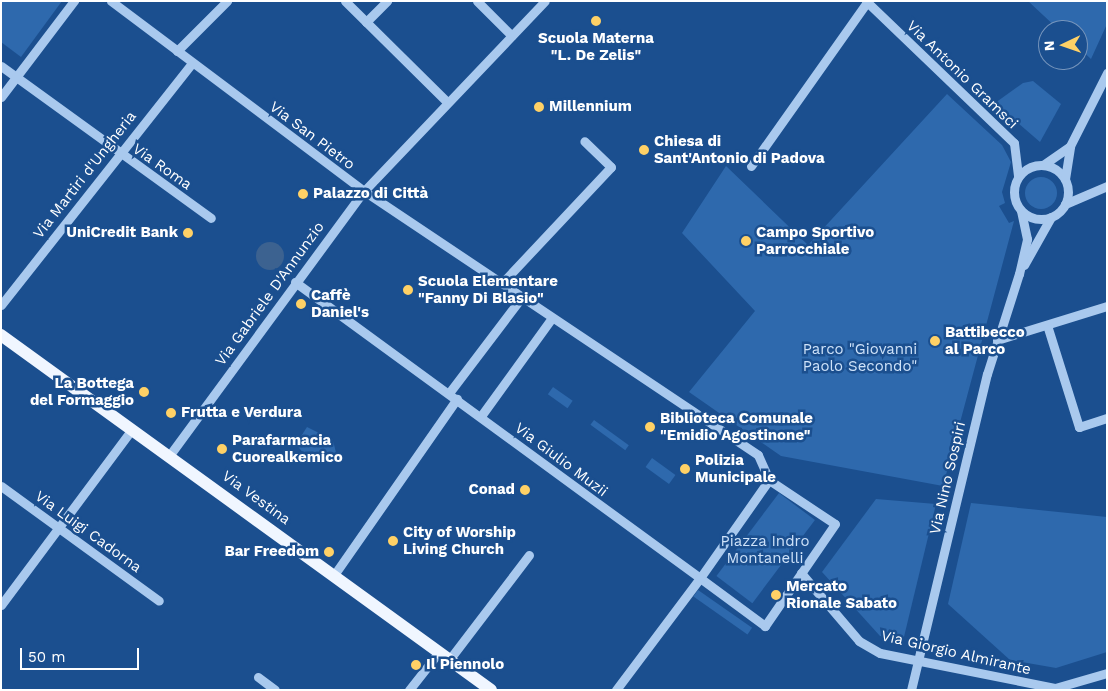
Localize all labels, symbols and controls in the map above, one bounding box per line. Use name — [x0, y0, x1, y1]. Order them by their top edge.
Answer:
marker: Scuola Materna "L. De Zelis" — [590, 15, 602, 27]
street label: Via Antonio Gramsci — [902, 17, 1022, 133]
north arrow — [1038, 20, 1088, 70]
place label: Scuola Materna "L. De Zelis" — [538, 29, 654, 64]
text: N — [1041, 40, 1057, 51]
street label: Via San Pietro — [266, 98, 358, 174]
place label: Millennium — [549, 98, 632, 116]
marker: Millennium — [533, 101, 545, 113]
street label: Via Martiri d'Ungheria — [30, 108, 140, 242]
place label: Chiesa di Sant'Antonio di Padova — [654, 132, 825, 167]
street label: Via Roma — [129, 140, 195, 194]
marker: Chiesa di Sant'Antonio di Padova — [638, 144, 650, 156]
place label: Palazzo di Città — [313, 185, 428, 203]
marker: Palazzo di Città — [297, 188, 309, 200]
street label: Via Gabriele D'Annunzio — [212, 218, 328, 370]
place label: Campo Sportivo Parrocchiale — [756, 223, 874, 258]
place label: UniCredit Bank — [66, 224, 178, 242]
marker: UniCredit Bank — [182, 227, 194, 239]
marker: Campo Sportivo Parrocchiale — [740, 235, 752, 247]
place label: Scuola Elementare "Fanny Di Blasio" — [418, 272, 558, 307]
marker: Scuola Elementare "Fanny Di Blasio" — [402, 284, 414, 296]
place label: Caffè Daniel's — [311, 286, 369, 321]
marker: Caffè Daniel's — [295, 298, 307, 310]
place label: Battibecco al Parco — [945, 323, 1025, 358]
marker: Battibecco al Parco — [929, 335, 941, 347]
park label: Parco "Giovanni Paolo Secondo" — [803, 340, 917, 375]
place label: La Bottega del Formaggio — [30, 374, 134, 409]
marker: La Bottega del Formaggio — [138, 386, 150, 398]
place label: Frutta e Verdura — [181, 404, 302, 422]
marker: Frutta e Verdura — [165, 407, 177, 419]
place label: Biblioteca Comunale "Emidio Agostinone" — [660, 409, 813, 444]
street label: Via Giulio Muzii — [511, 419, 611, 501]
street label: Via Nino Sospiri — [926, 420, 970, 536]
marker: Biblioteca Comunale "Emidio Agostinone" — [644, 421, 656, 433]
place label: Parafarmacia Cuorealkemico — [232, 431, 343, 466]
marker: Parafarmacia Cuorealkemico — [216, 443, 228, 455]
place label: Polizia Municipale — [695, 451, 776, 486]
marker: Polizia Municipale — [679, 463, 691, 475]
street label: Via Vestina — [218, 467, 294, 529]
place label: Conad — [468, 481, 515, 499]
marker: Conad — [519, 484, 531, 496]
street label: Via Luigi Cadorna — [31, 487, 145, 577]
place label: City of Worship Living Church — [403, 523, 517, 558]
park label: Piazza Indro Montanelli — [720, 532, 810, 567]
marker: City of Worship Living Church — [387, 535, 399, 547]
place label: Bar Freedom — [224, 543, 319, 561]
marker: Bar Freedom — [323, 546, 335, 558]
place label: Mercato Rionale Sabato — [786, 577, 897, 612]
marker: Mercato Rionale Sabato — [770, 589, 782, 601]
street label: Via Giorgio Almirante — [879, 627, 1033, 679]
scale bar — [22, 638, 141, 670]
text: 50 m — [28, 648, 65, 666]
place label: Il Piennolo — [426, 656, 504, 674]
marker: Il Piennolo — [410, 659, 422, 671]

